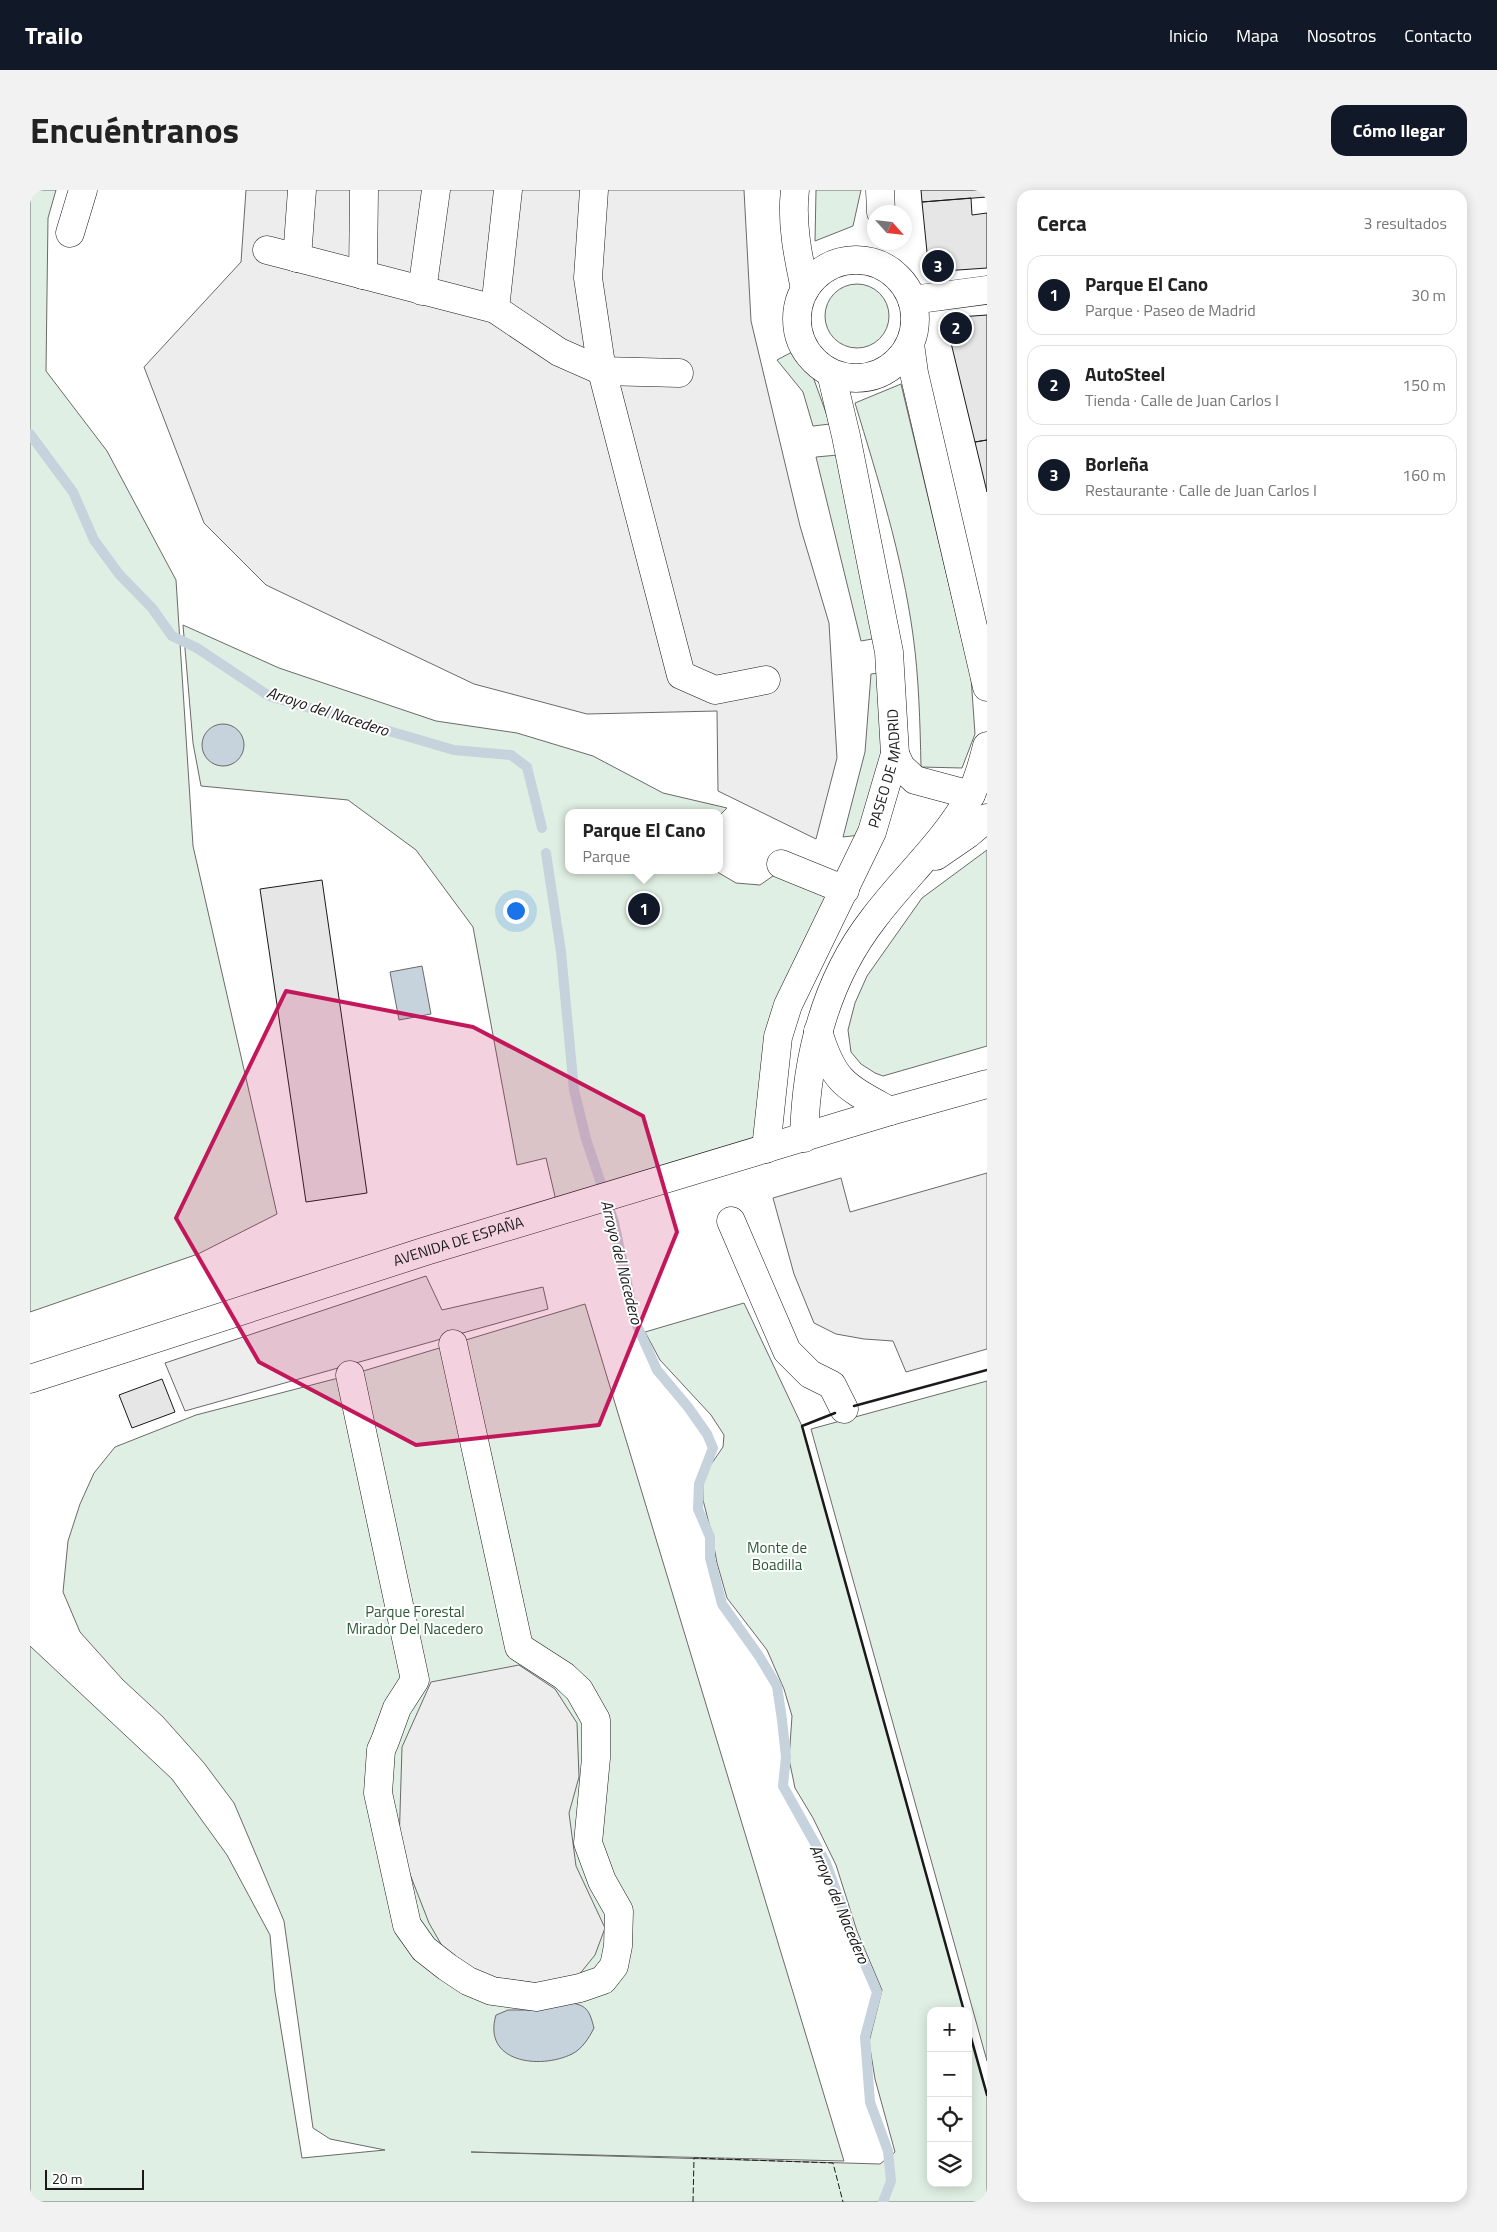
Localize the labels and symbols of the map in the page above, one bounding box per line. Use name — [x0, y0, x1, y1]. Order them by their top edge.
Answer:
north arrow — [867, 205, 912, 250]
pin: 3 — [922, 247, 954, 285]
pin: 2 — [940, 309, 972, 347]
water label: Arroyo del Nacedero — [264, 680, 393, 742]
street label: PASEO DE MADRID — [862, 708, 907, 831]
pin: 1 — [628, 890, 660, 928]
your location — [503, 898, 529, 924]
water label: Arroyo del Nacedero — [595, 1197, 649, 1328]
street label: AVENIDA DE ESPAÑA — [390, 1210, 526, 1272]
park label: Monte de Boadilla — [747, 1536, 807, 1576]
park label: Parque Forestal Mirador Del Nacedero — [346, 1600, 484, 1640]
water label: Arroyo del Nacedero — [804, 1841, 876, 1968]
scale bar — [45, 2167, 144, 2190]

